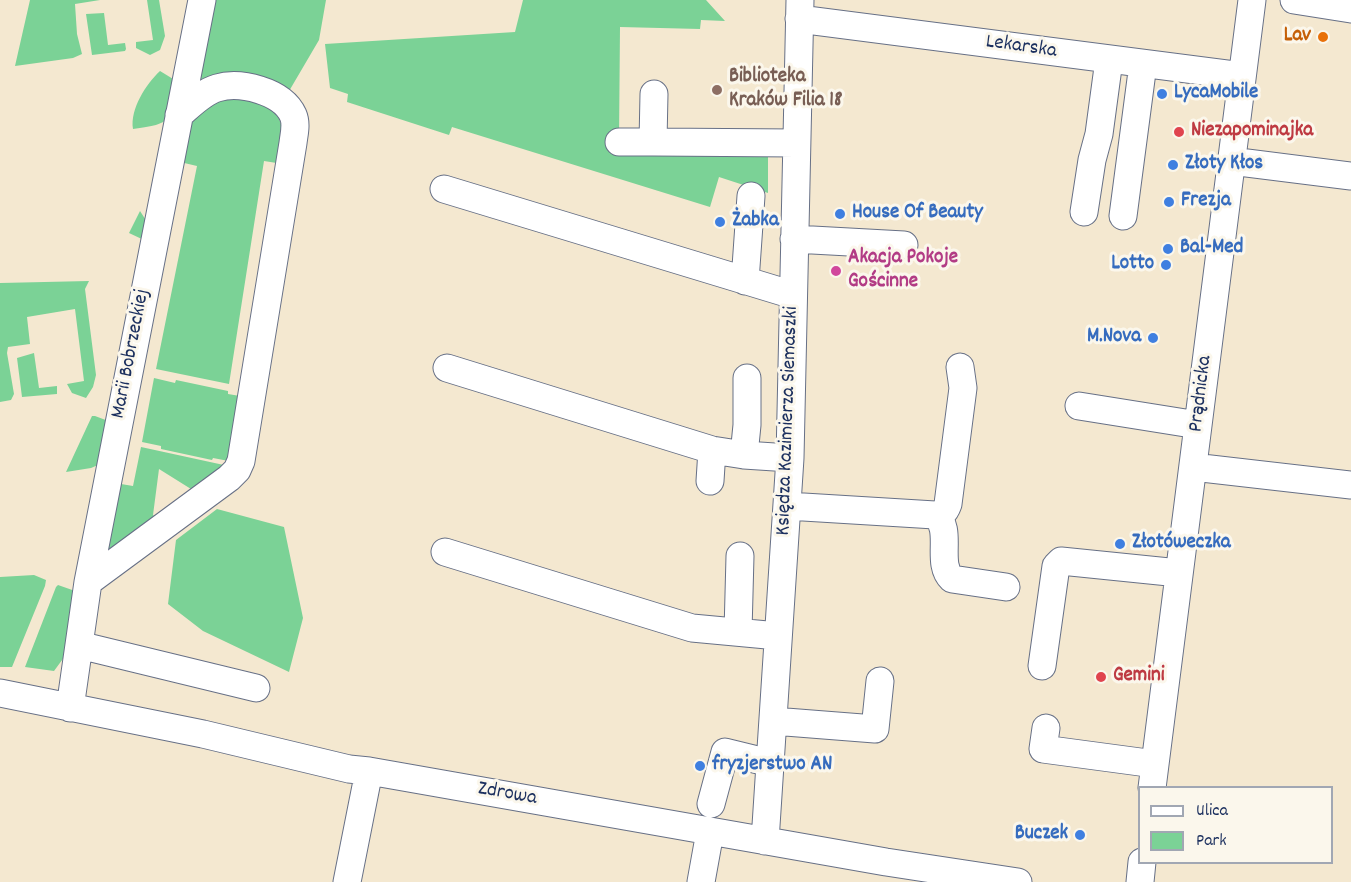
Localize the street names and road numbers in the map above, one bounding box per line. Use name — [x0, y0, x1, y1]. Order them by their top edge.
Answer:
street label: Lekarska — [984, 31, 1058, 65]
street label: Marii Bobrzeckiej — [107, 287, 157, 421]
street label: Księdza Kazimierza Siemaszki — [772, 306, 806, 536]
street label: Prądnicka — [1185, 354, 1219, 434]
street label: Zdrowa — [475, 777, 539, 813]

